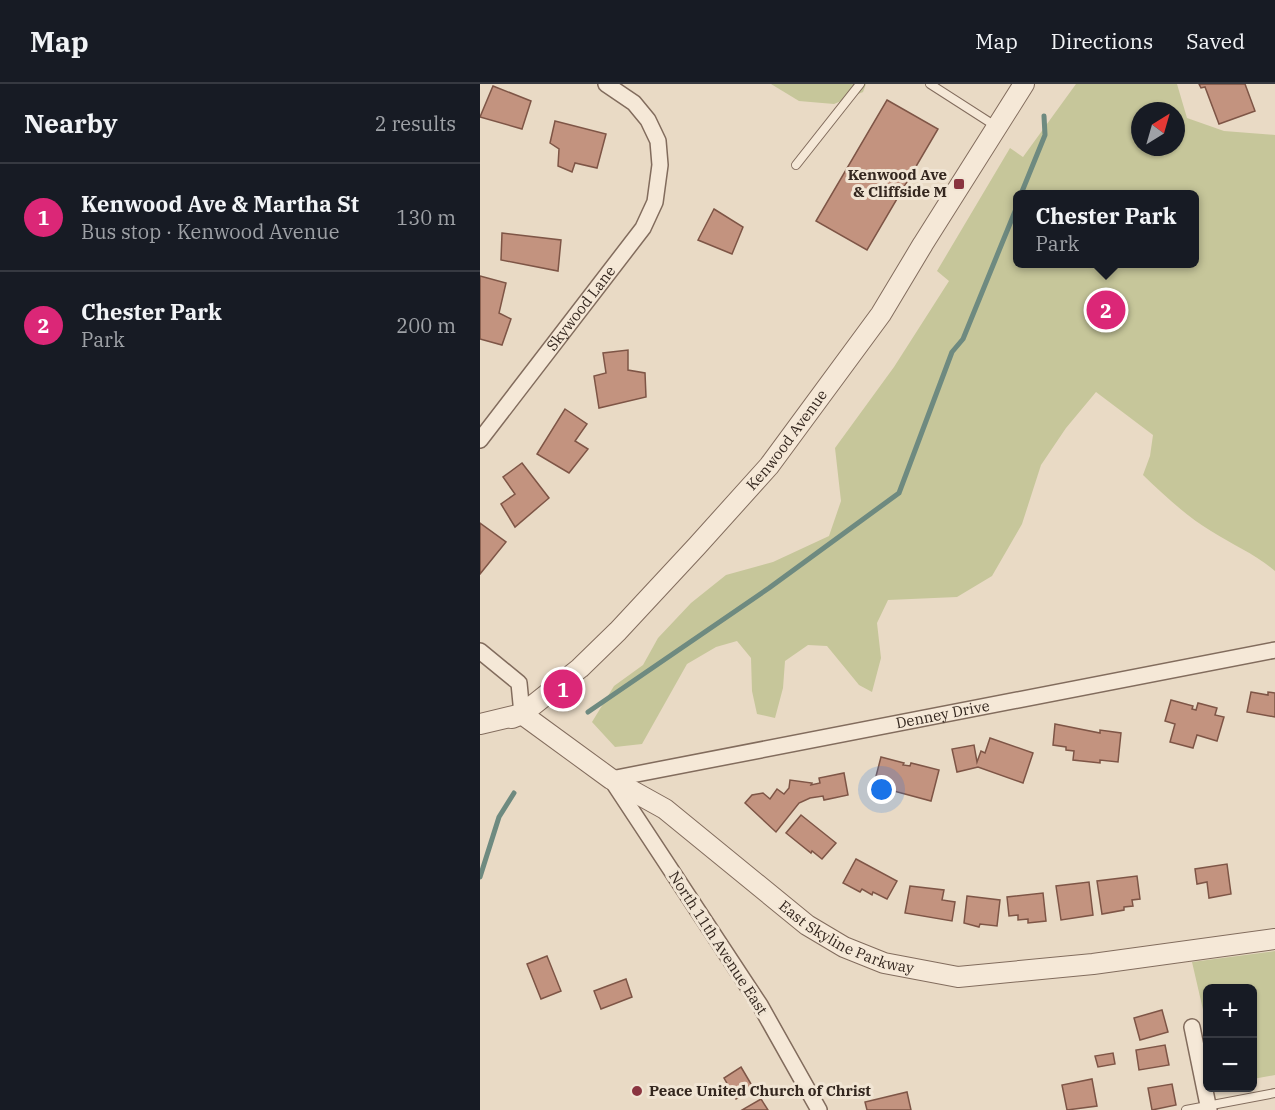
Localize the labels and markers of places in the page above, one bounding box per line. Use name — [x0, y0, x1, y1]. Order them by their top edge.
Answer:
place label: Kenwood Ave & Cliffside M — [848, 165, 947, 201]
marker: Kenwood Ave & Cliffside M — [952, 177, 966, 191]
pin: 2 — [1086, 288, 1126, 332]
pin: 1 — [544, 666, 583, 712]
place label: Peace United Church of Christ — [649, 1081, 871, 1100]
marker: Peace United Church of Christ — [630, 1084, 644, 1098]

